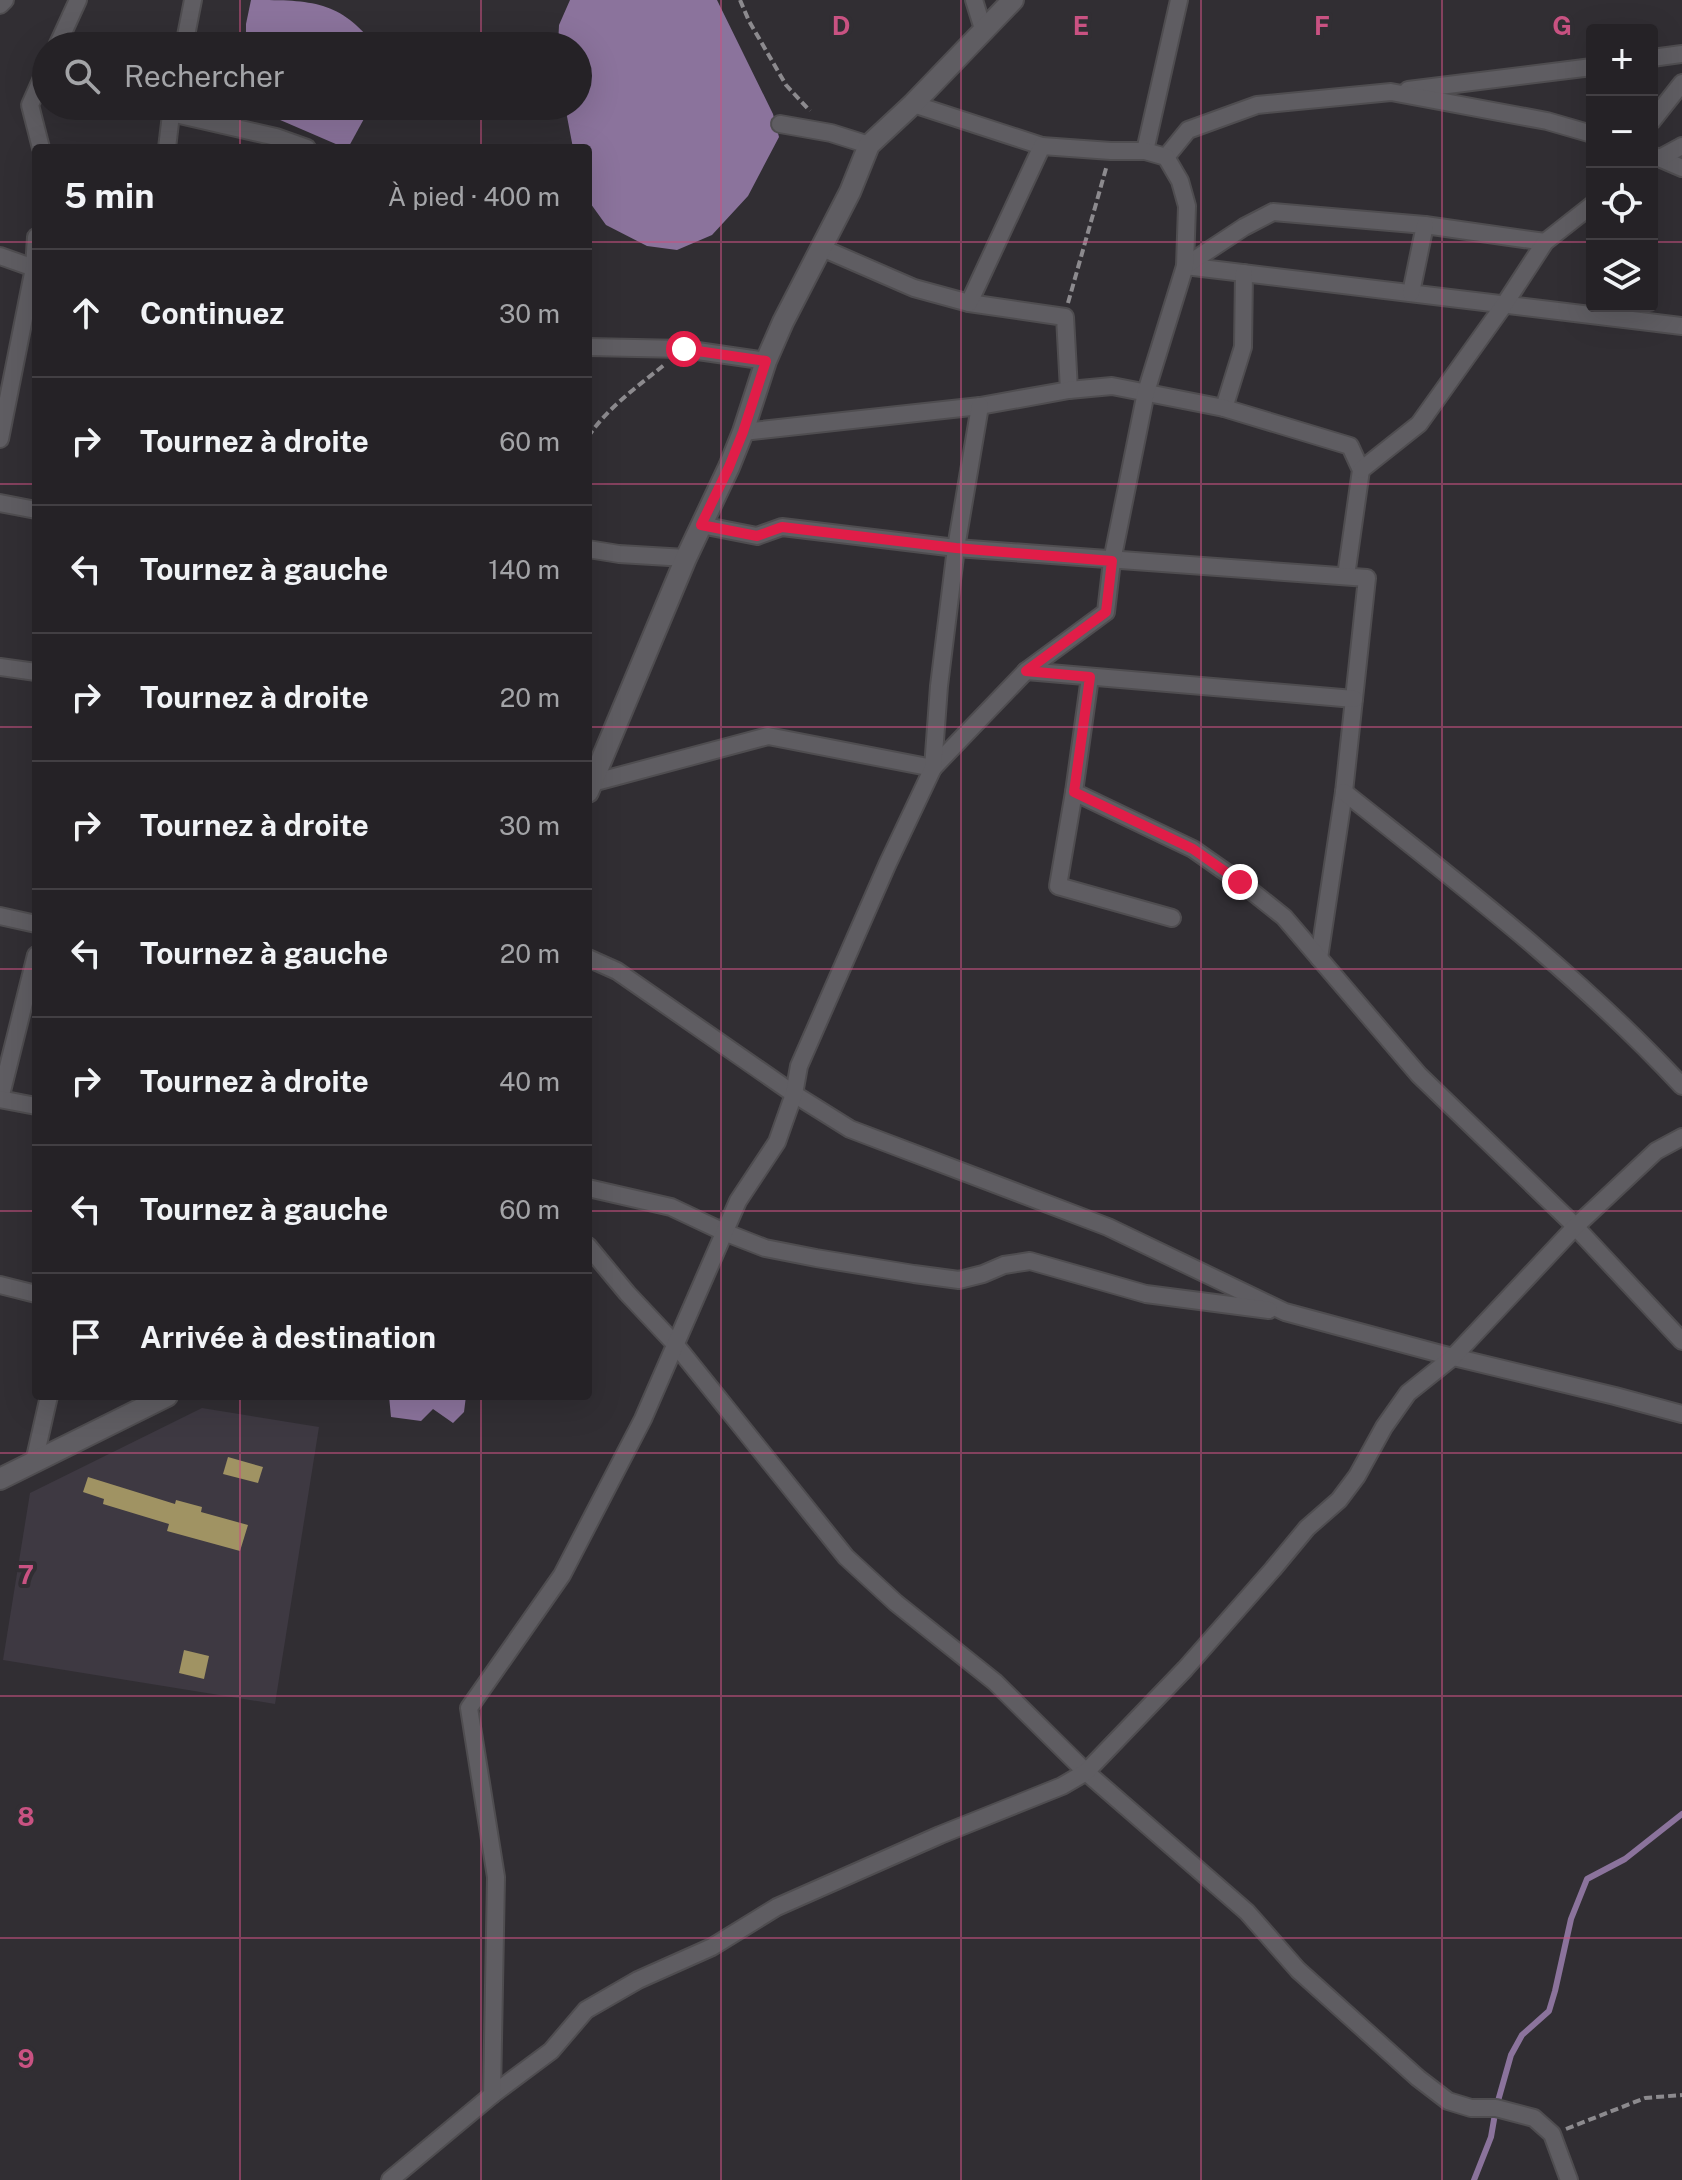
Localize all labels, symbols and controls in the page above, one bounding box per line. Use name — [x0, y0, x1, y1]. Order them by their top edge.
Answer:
text: D — [832, 10, 850, 41]
text: E — [1073, 10, 1089, 41]
text: F — [1314, 10, 1330, 41]
text: G — [1552, 10, 1572, 41]
map controls — [1586, 24, 1658, 312]
button: + — [1586, 24, 1658, 96]
search box — [32, 32, 592, 120]
icon: search — [60, 54, 104, 98]
text: Rechercher — [124, 58, 285, 94]
button: − — [1586, 96, 1658, 168]
button: locate — [1586, 168, 1658, 240]
text: 5 min — [64, 176, 154, 216]
text: À pied · 400 m — [388, 181, 560, 212]
button: layers — [1586, 240, 1658, 312]
icon: ahead — [64, 291, 108, 335]
text: Continuez — [140, 295, 284, 331]
text: 30 m — [499, 298, 560, 329]
route start — [666, 331, 702, 367]
icon: right — [64, 419, 108, 463]
text: Tournez à droite — [140, 423, 369, 459]
text: 60 m — [499, 426, 560, 457]
icon: left — [64, 547, 108, 591]
text: Tournez à gauche — [140, 551, 388, 587]
text: 140 m — [488, 554, 560, 585]
icon: right — [64, 675, 108, 719]
text: Tournez à droite — [140, 679, 369, 715]
text: 20 m — [500, 682, 560, 713]
icon: right — [64, 803, 108, 847]
text: Tournez à droite — [140, 807, 369, 843]
text: 30 m — [499, 810, 560, 841]
route end — [1222, 864, 1258, 900]
icon: left — [64, 931, 108, 975]
text: Tournez à gauche — [140, 935, 388, 971]
text: 20 m — [500, 938, 560, 969]
icon: right — [64, 1059, 108, 1103]
text: Tournez à droite — [140, 1063, 369, 1099]
text: 40 m — [499, 1066, 560, 1097]
icon: left — [64, 1187, 108, 1231]
text: Tournez à gauche — [140, 1191, 388, 1227]
text: 60 m — [499, 1194, 560, 1225]
icon: arrive — [64, 1315, 108, 1359]
text: Arrivée à destination — [140, 1319, 436, 1355]
text: 7 — [18, 1559, 34, 1590]
text: 8 — [17, 1801, 35, 1832]
text: 9 — [17, 2043, 35, 2074]

